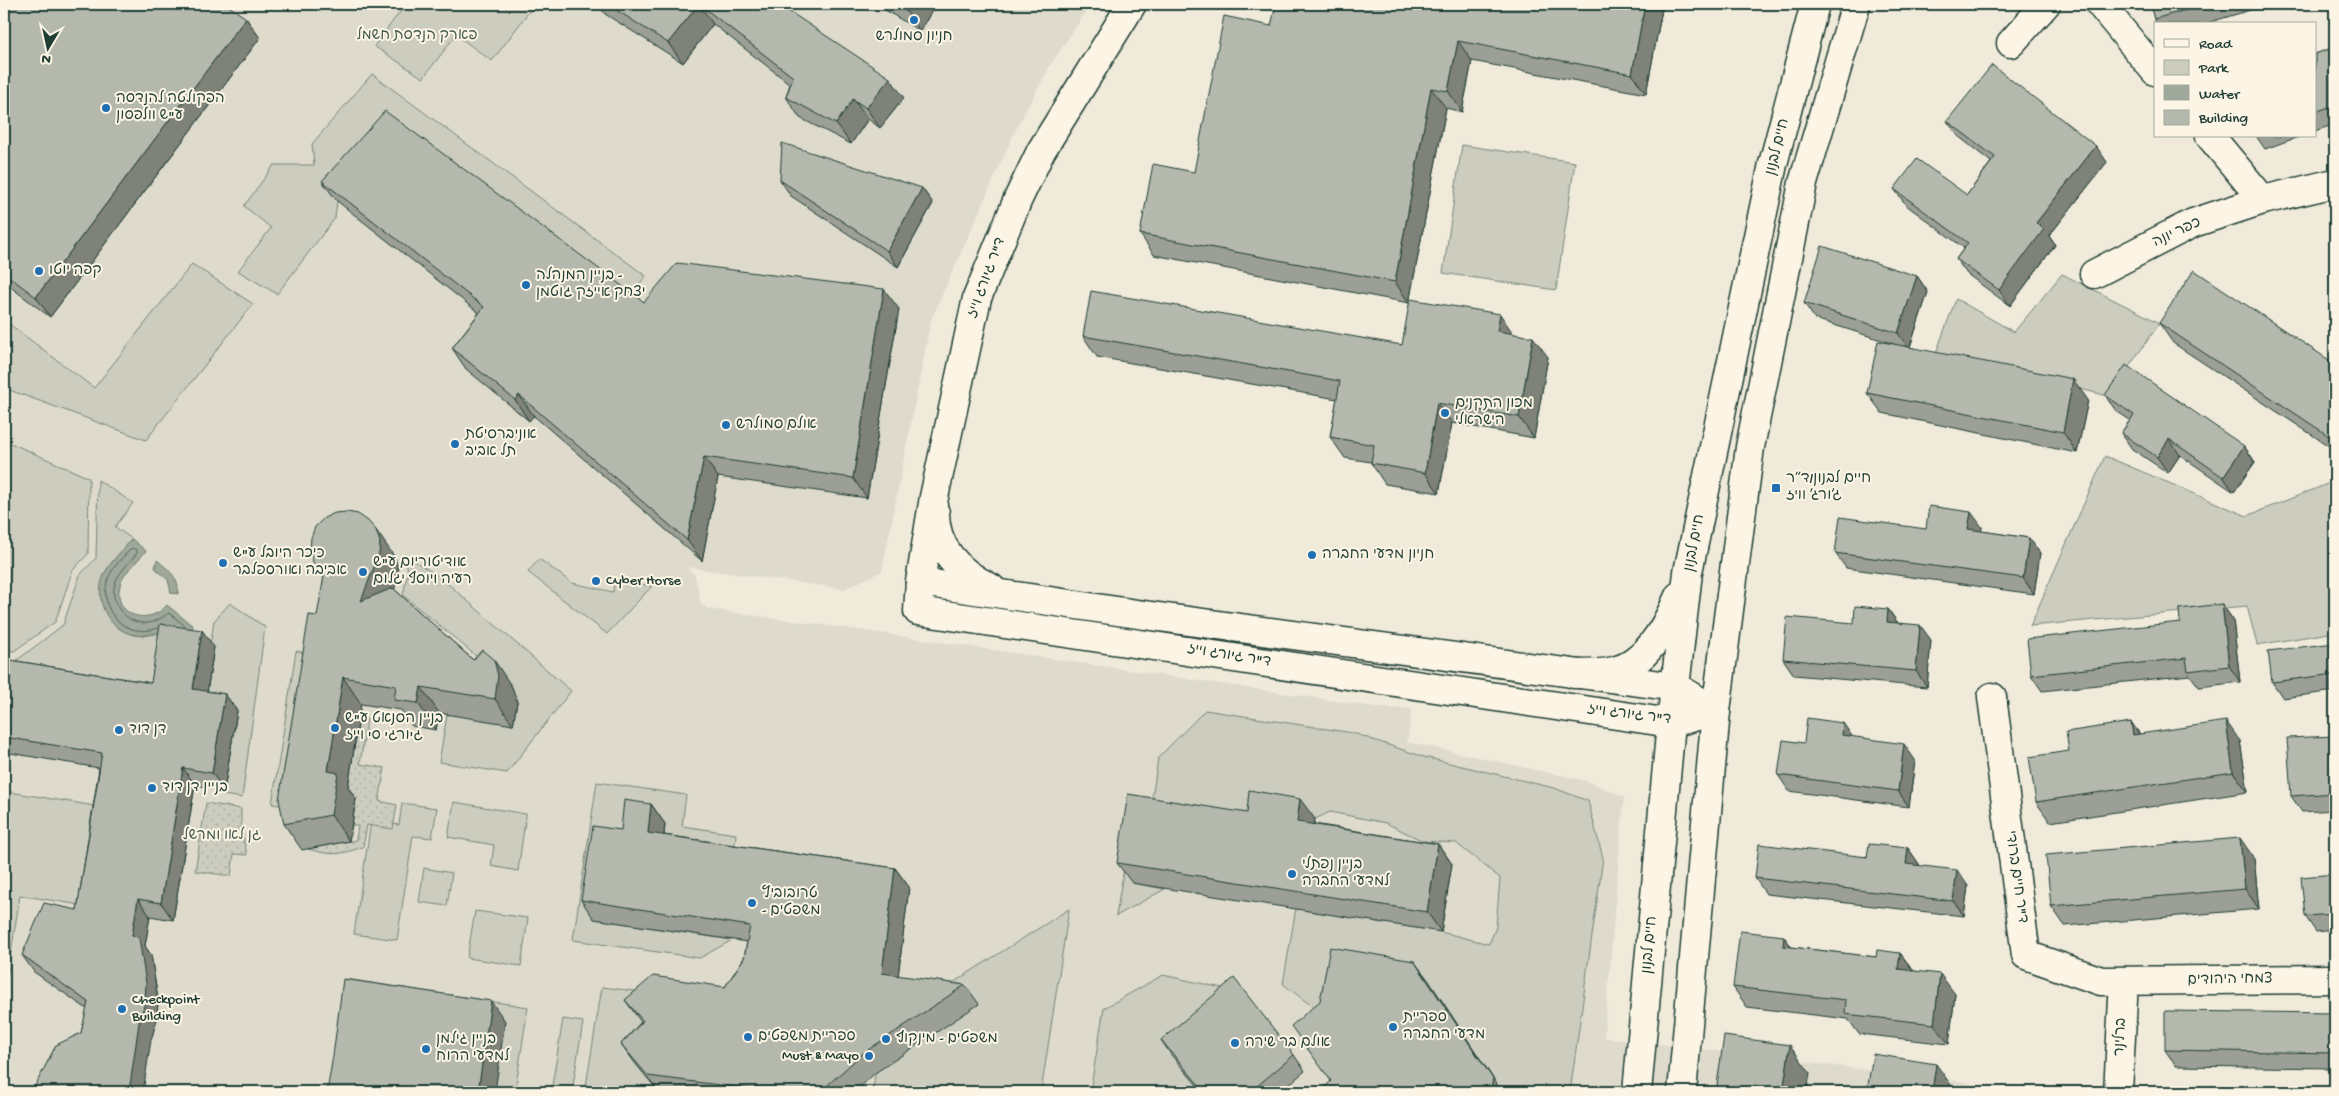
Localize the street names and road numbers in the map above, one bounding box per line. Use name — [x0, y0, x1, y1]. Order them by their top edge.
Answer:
street label: חיים לבנון — [1761, 116, 1794, 177]
street label: כפר יונה — [2150, 214, 2204, 252]
street label: ד"ר ג'ורג וייז — [964, 235, 1010, 321]
street label: חיים לבנון — [1680, 513, 1709, 573]
street label: ד"ר ג'ורג וייז — [1186, 640, 1272, 672]
street label: ד"ר ג'ורג וייז — [1586, 701, 1672, 729]
street label: ד"ר חיים ברודי — [2001, 830, 2031, 924]
street label: חיים לבנון — [1638, 915, 1662, 975]
street label: צמחי היהודים — [2187, 970, 2273, 990]
street label: ברלינר — [2110, 1017, 2131, 1057]

